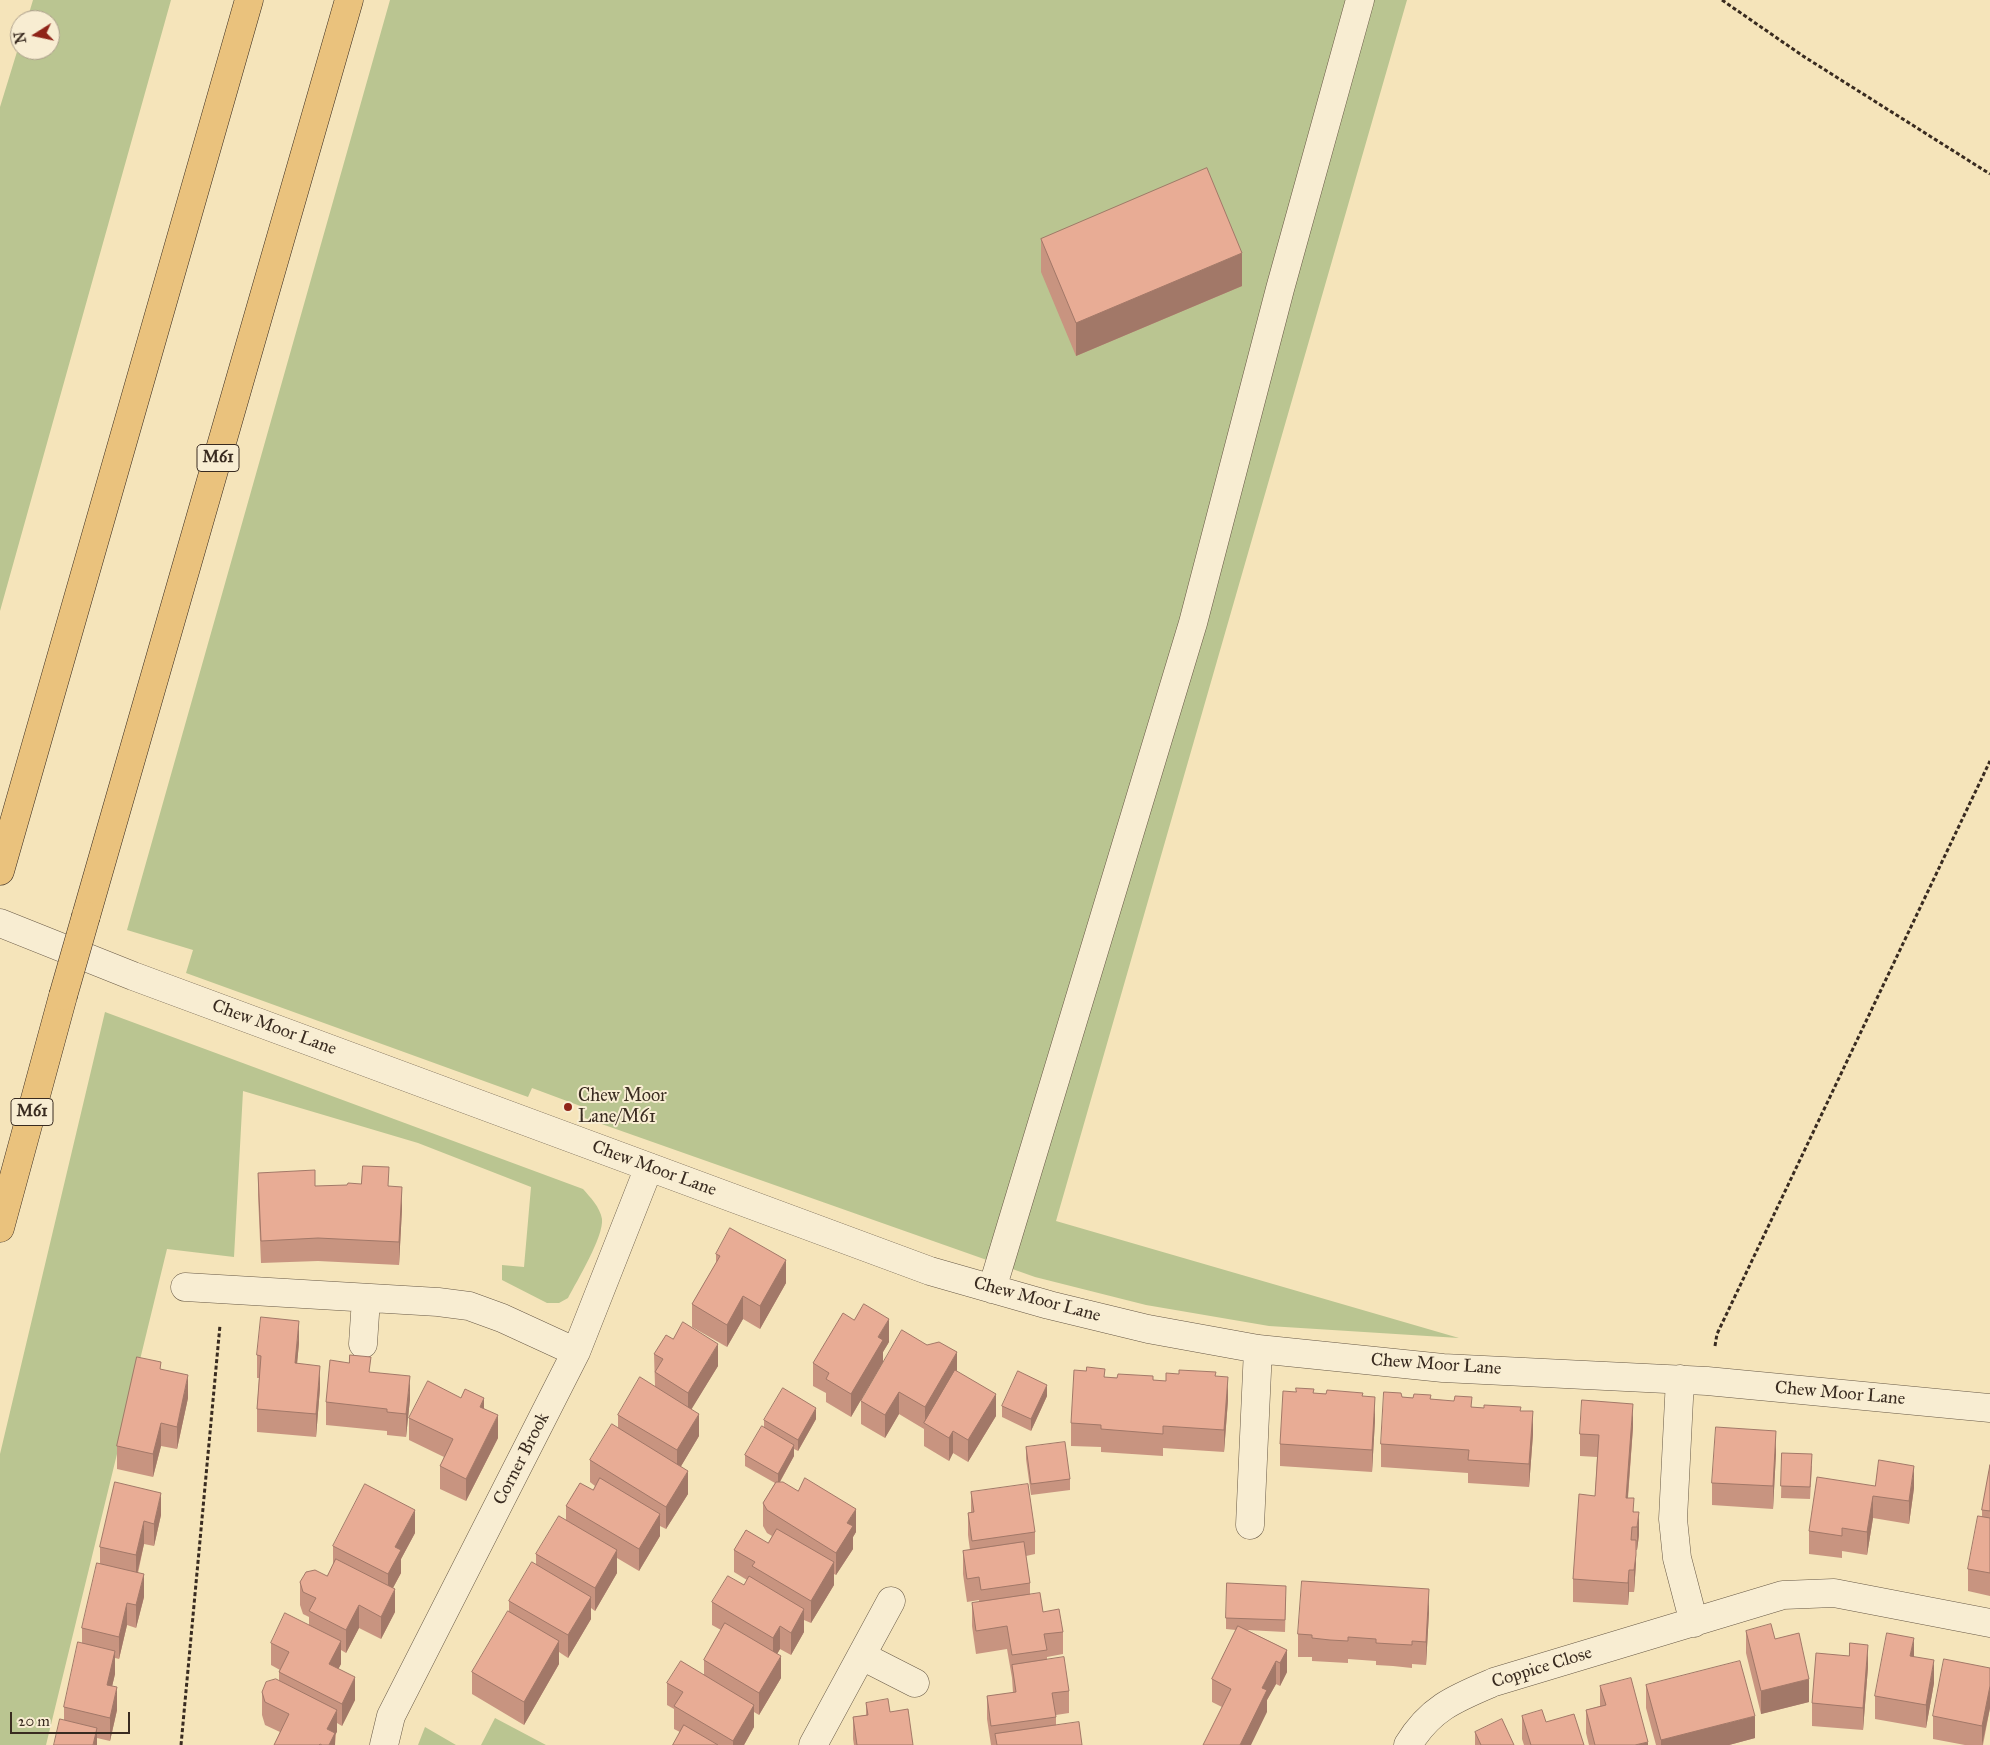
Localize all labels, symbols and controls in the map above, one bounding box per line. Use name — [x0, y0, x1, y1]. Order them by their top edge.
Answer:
north arrow — [10, 10, 60, 60]
text: N — [11, 30, 30, 45]
road number: M61 — [197, 444, 239, 472]
street label: Chew Moor Lane — [209, 995, 339, 1061]
place label: Chew Moor Lane/M61 — [578, 1086, 667, 1128]
road number: M61 — [11, 1098, 53, 1126]
marker: Chew Moor Lane/M61 — [562, 1101, 574, 1113]
street label: Chew Moor Lane — [589, 1136, 719, 1202]
street label: Chew Moor Lane — [971, 1273, 1103, 1327]
street label: Chew Moor Lane — [1370, 1350, 1502, 1380]
street label: Chew Moor Lane — [1774, 1378, 1906, 1410]
street label: Corner Brook — [489, 1409, 555, 1509]
street label: Coppice Close — [1489, 1643, 1595, 1693]
scale bar — [12, 1702, 132, 1734]
text: 20 m — [18, 1712, 50, 1730]

